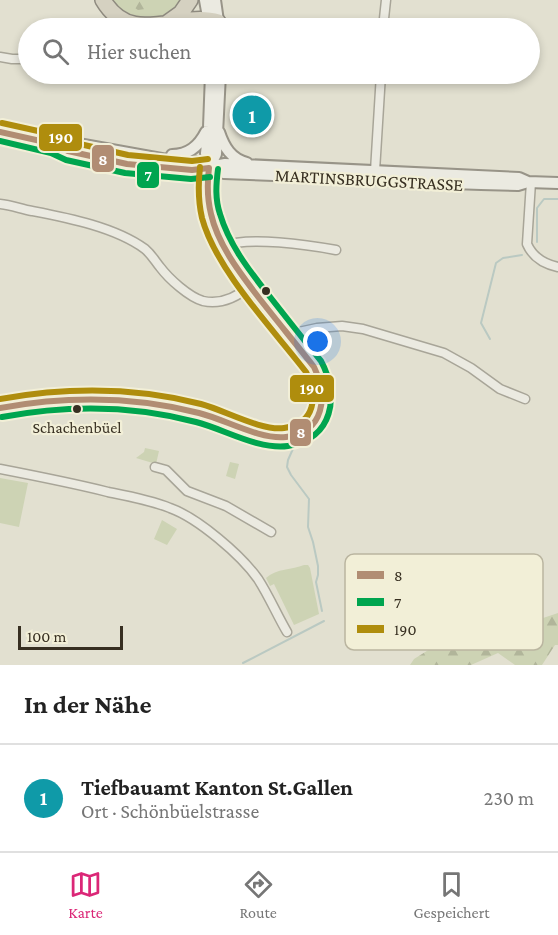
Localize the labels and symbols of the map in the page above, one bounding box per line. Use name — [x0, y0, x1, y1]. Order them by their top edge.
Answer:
pin: 1 — [232, 92, 272, 138]
line badge: 190 — [38, 123, 83, 152]
text: 190 — [49, 129, 73, 146]
line badge: 8 — [91, 144, 115, 173]
text: 8 — [98, 151, 108, 168]
line badge: 7 — [136, 161, 160, 189]
street label: MARTINSBRUGGSTRASSE — [274, 165, 464, 195]
text: 7 — [144, 167, 152, 184]
unlabelled marker — [260, 285, 272, 297]
your location — [303, 327, 332, 356]
line badge: 190 — [289, 374, 335, 403]
text: 190 — [300, 380, 324, 397]
marker: Schachenbüel — [71, 403, 83, 415]
line badge: 8 — [289, 418, 312, 447]
place label: Schachenbüel — [33, 419, 121, 436]
text: 8 — [296, 424, 306, 441]
legend — [345, 554, 543, 650]
text: 8 — [394, 567, 403, 584]
text: 7 — [394, 594, 402, 611]
text: 190 — [394, 621, 416, 638]
scale bar — [18, 623, 123, 650]

